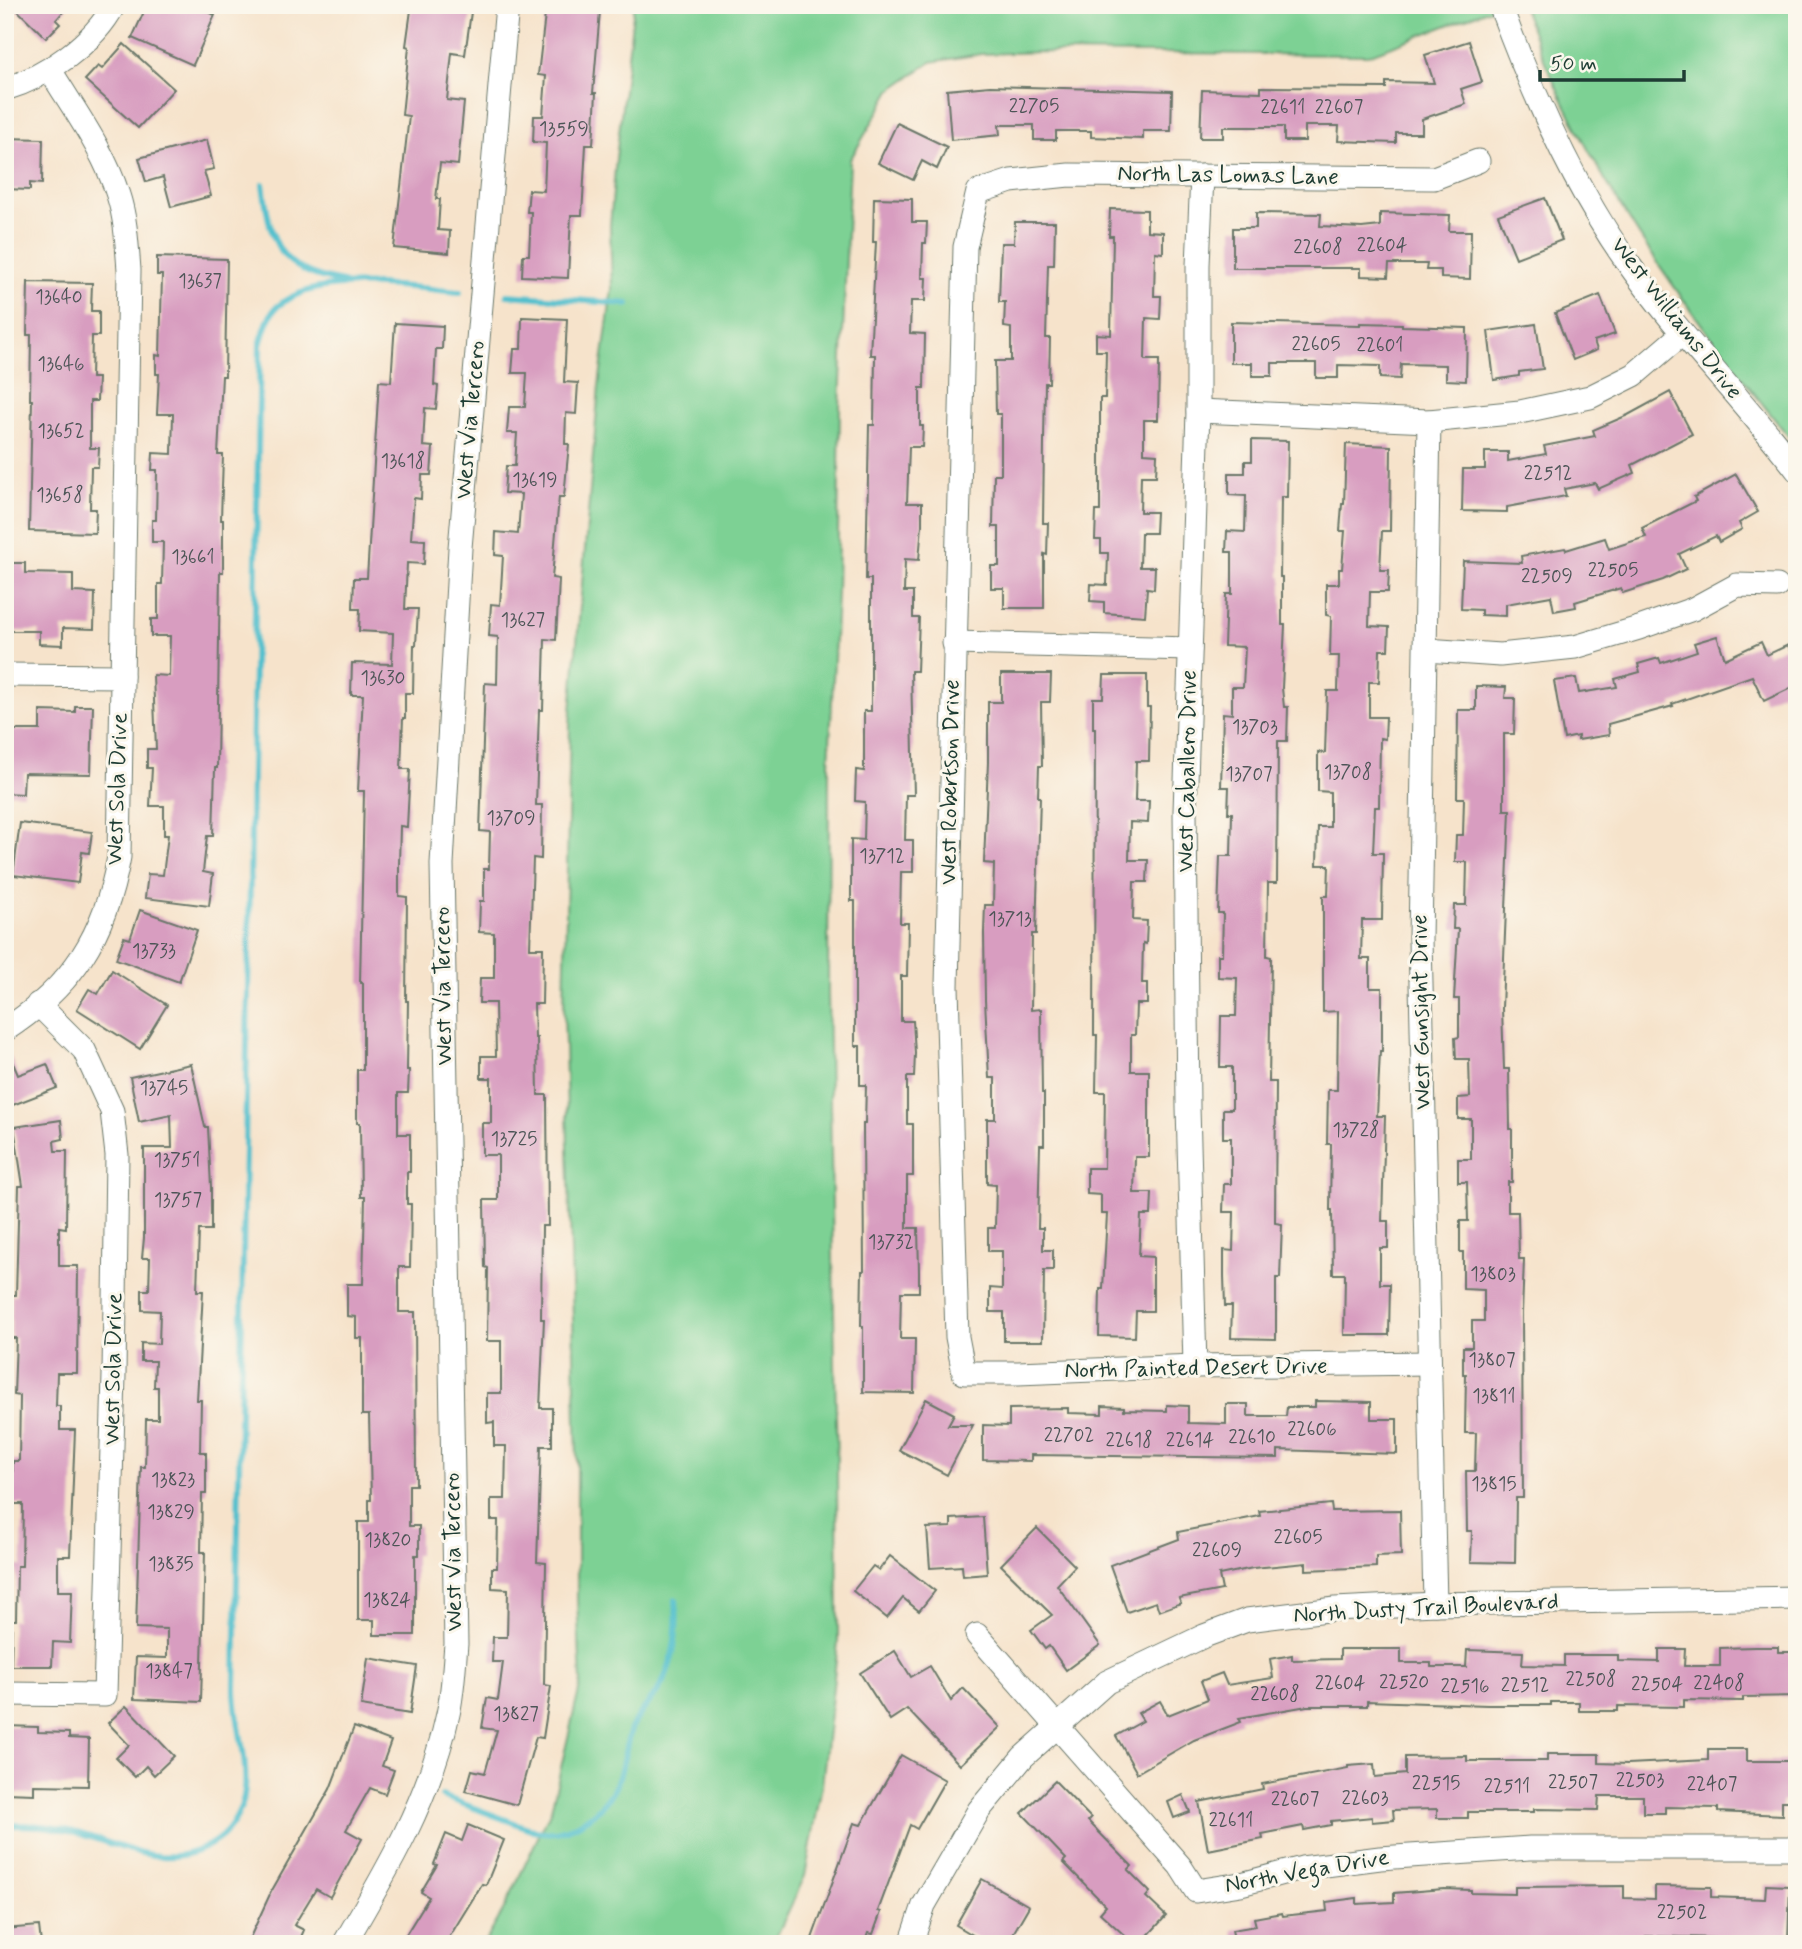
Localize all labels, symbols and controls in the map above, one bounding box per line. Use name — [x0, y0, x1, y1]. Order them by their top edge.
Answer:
scale bar — [1540, 38, 1683, 82]
text: 50 m — [1550, 50, 1597, 78]
house number: 22705 — [1009, 94, 1059, 119]
house number: 22611 — [1261, 95, 1305, 120]
house number: 22607 — [1315, 95, 1363, 120]
house number: 13559 — [539, 117, 589, 142]
street label: North Las Lomas Lane — [1117, 159, 1339, 193]
street label: West Williams Drive — [1603, 232, 1749, 406]
house number: 22604 — [1357, 233, 1407, 258]
house number: 22608 — [1293, 235, 1343, 260]
house number: 13637 — [178, 269, 222, 294]
house number: 13640 — [35, 285, 83, 310]
house number: 22605 — [1291, 332, 1341, 357]
house number: 22601 — [1356, 333, 1404, 358]
street label: West Via Tercero — [449, 340, 493, 500]
house number: 13646 — [37, 352, 85, 377]
house number: 13652 — [38, 419, 84, 444]
house number: 13618 — [381, 449, 425, 474]
house number: 22512 — [1524, 461, 1572, 486]
house number: 13619 — [512, 468, 558, 493]
house number: 13658 — [36, 483, 84, 508]
house number: 13661 — [171, 545, 215, 570]
house number: 22505 — [1588, 558, 1638, 583]
house number: 22509 — [1521, 564, 1573, 589]
house number: 13627 — [501, 608, 545, 633]
house number: 13630 — [361, 666, 405, 691]
street label: West Caballero Drive — [1171, 669, 1205, 873]
street label: West Robertson Drive — [934, 679, 968, 885]
street label: West Sola Drive — [100, 712, 136, 866]
house number: 13703 — [1232, 715, 1278, 740]
house number: 13708 — [1324, 760, 1372, 785]
house number: 13707 — [1225, 762, 1273, 787]
house number: 13709 — [486, 806, 536, 831]
house number: 13712 — [859, 844, 905, 869]
street label: West Via Tercero — [428, 906, 460, 1066]
house number: 13713 — [988, 907, 1032, 932]
street label: West Gunsight Drive — [1405, 914, 1439, 1110]
house number: 13733 — [132, 939, 176, 964]
house number: 13745 — [140, 1076, 188, 1101]
house number: 13728 — [1333, 1118, 1379, 1143]
house number: 13725 — [491, 1127, 537, 1152]
house number: 13751 — [154, 1148, 200, 1173]
house number: 13757 — [154, 1188, 202, 1213]
house number: 13732 — [868, 1230, 914, 1255]
house number: 13803 — [1470, 1262, 1516, 1287]
street label: West Sola Drive — [98, 1292, 130, 1446]
house number: 13807 — [1469, 1348, 1515, 1373]
street label: North Painted Desert Drive — [1064, 1352, 1328, 1386]
house number: 13811 — [1472, 1384, 1516, 1409]
house number: 22606 — [1287, 1417, 1337, 1442]
house number: 22702 — [1044, 1423, 1094, 1448]
house number: 22610 — [1228, 1425, 1276, 1450]
house number: 22618 — [1105, 1428, 1153, 1453]
house number: 22614 — [1166, 1428, 1214, 1453]
house number: 13823 — [151, 1468, 195, 1493]
street label: West Via Tercero — [438, 1472, 470, 1632]
house number: 13815 — [1471, 1472, 1517, 1497]
house number: 13829 — [147, 1500, 195, 1525]
house number: 22605 — [1273, 1525, 1323, 1550]
house number: 13820 — [365, 1528, 411, 1553]
house number: 22609 — [1192, 1538, 1242, 1563]
house number: 13835 — [148, 1552, 194, 1577]
street label: North Dusty Trail Boulevard — [1293, 1587, 1559, 1631]
house number: 13824 — [363, 1588, 411, 1613]
house number: 13847 — [145, 1659, 193, 1684]
house number: 22508 — [1566, 1667, 1616, 1692]
house number: 22520 — [1379, 1670, 1429, 1695]
house number: 22604 — [1315, 1671, 1365, 1696]
house number: 22408 — [1693, 1671, 1745, 1696]
house number: 22504 — [1631, 1672, 1683, 1697]
house number: 22512 — [1501, 1673, 1549, 1698]
house number: 22516 — [1441, 1674, 1489, 1699]
house number: 22608 — [1250, 1682, 1300, 1707]
house number: 13827 — [493, 1702, 539, 1727]
house number: 22503 — [1616, 1768, 1664, 1793]
house number: 22507 — [1548, 1770, 1598, 1795]
house number: 22515 — [1412, 1771, 1460, 1796]
house number: 22407 — [1687, 1772, 1737, 1797]
house number: 22511 — [1484, 1774, 1530, 1799]
house number: 22603 — [1342, 1786, 1388, 1811]
house number: 22607 — [1271, 1787, 1319, 1812]
house number: 22611 — [1209, 1808, 1253, 1833]
street label: North Vega Drive — [1223, 1843, 1392, 1903]
house number: 22502 — [1657, 1900, 1707, 1925]

